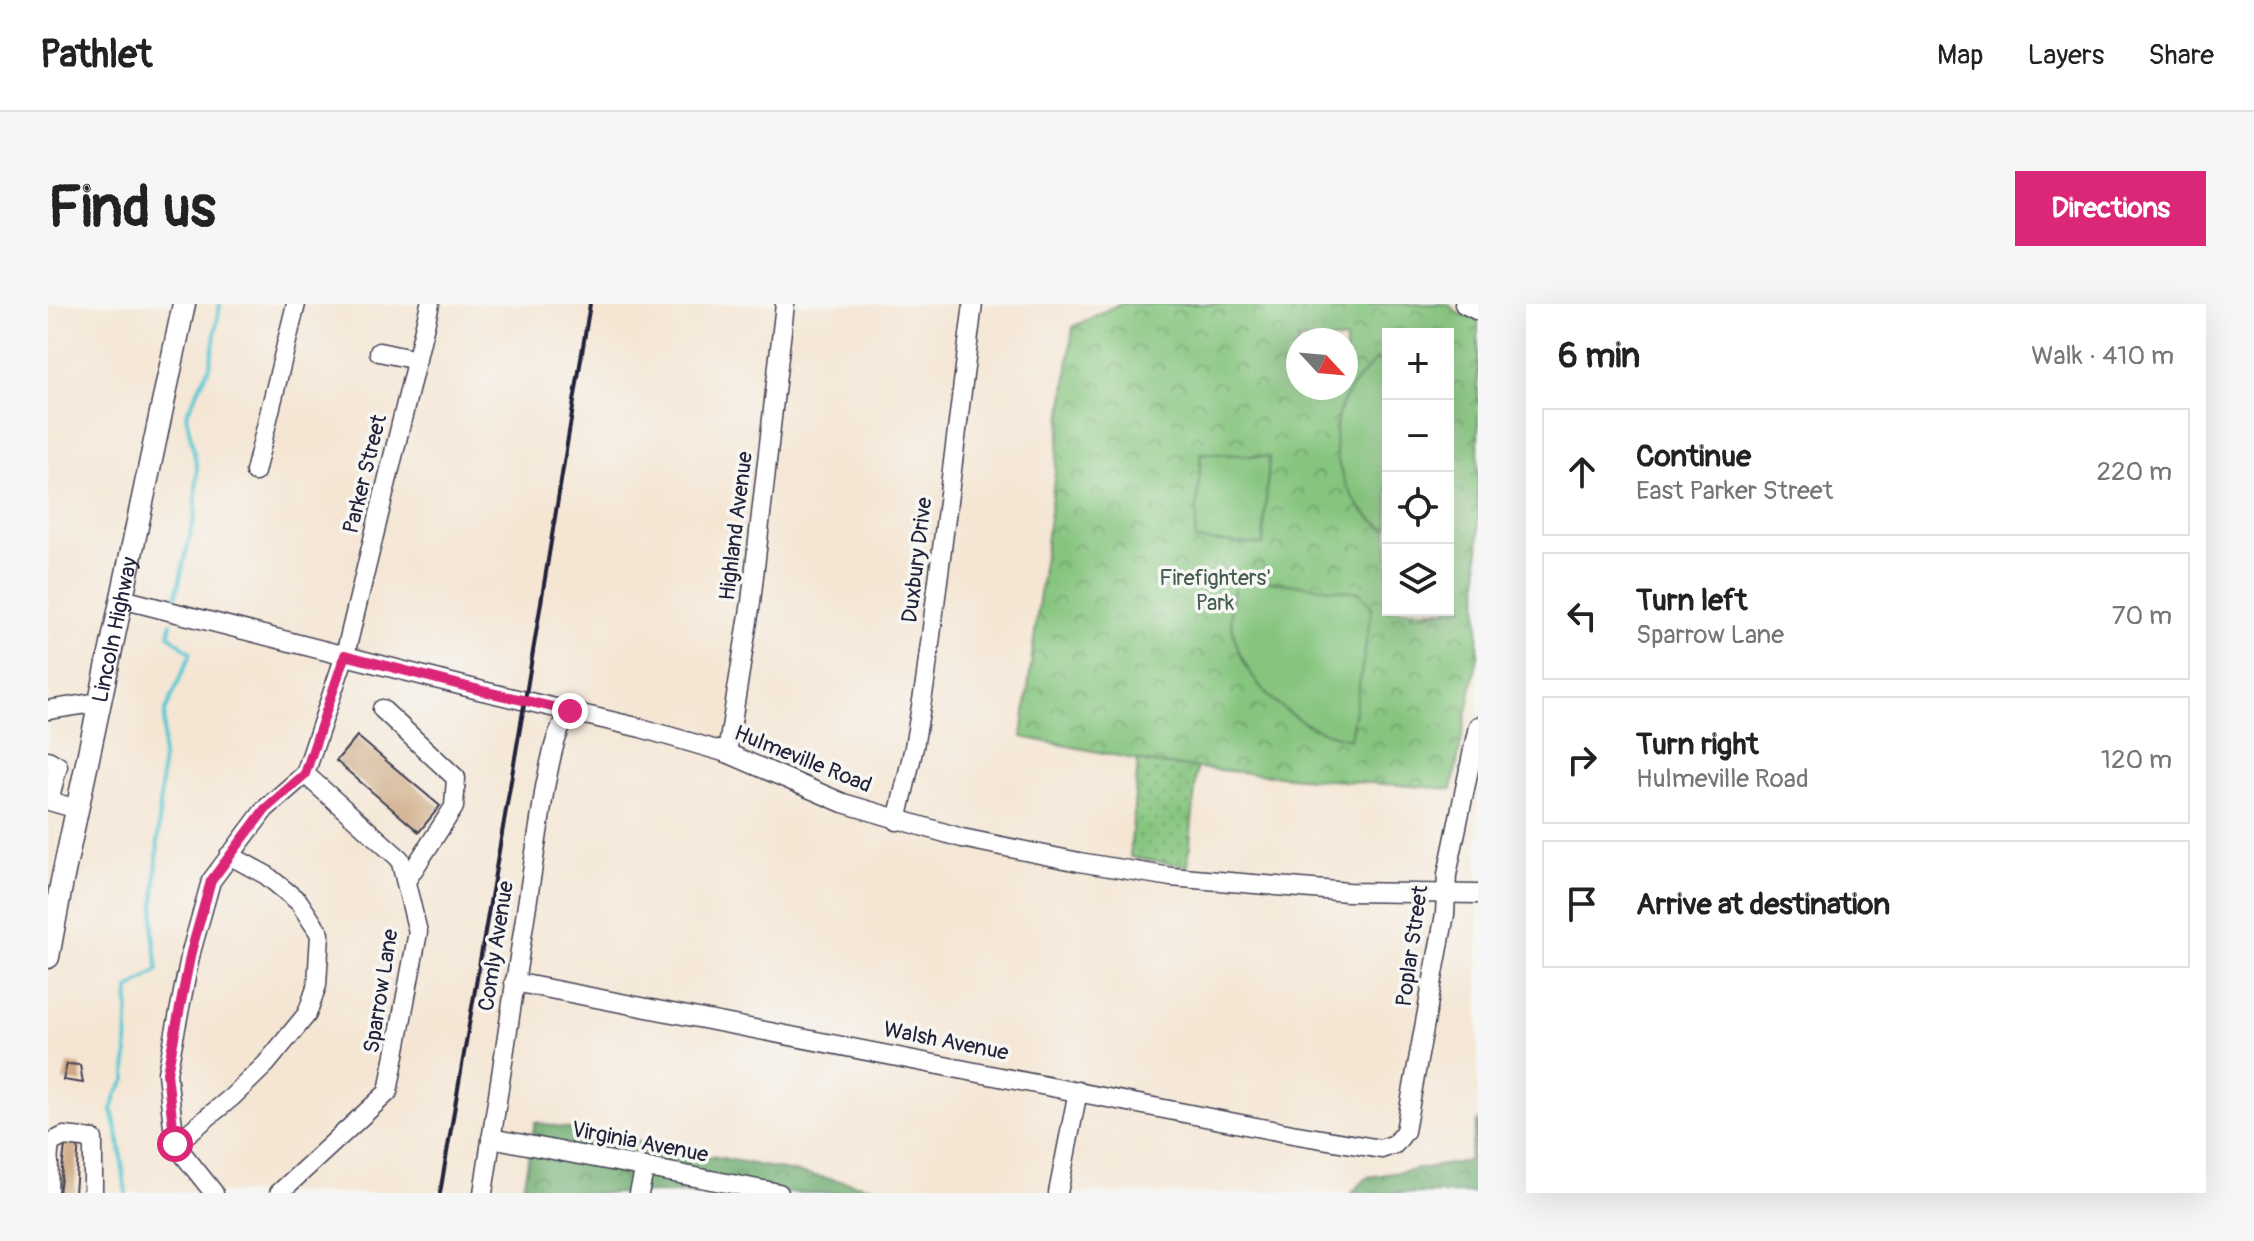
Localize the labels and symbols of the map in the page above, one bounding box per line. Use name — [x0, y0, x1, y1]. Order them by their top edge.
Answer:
north arrow — [1286, 328, 1358, 400]
street label: Parker Street — [337, 411, 393, 536]
street label: Highland Avenue — [713, 450, 759, 602]
street label: Duxbury Drive — [895, 495, 939, 624]
street label: Lincoln Highway — [86, 555, 144, 705]
park label: Firefighters' Park — [1159, 564, 1271, 617]
route end — [552, 693, 588, 729]
street label: Hulmeville Road — [730, 719, 876, 799]
street label: Comly Avenue — [472, 879, 520, 1013]
street label: Poplar Street — [1390, 883, 1434, 1009]
street label: Sparrow Lane — [357, 927, 405, 1055]
street label: Walsh Avenue — [881, 1015, 1011, 1067]
street label: Virginia Avenue — [569, 1115, 711, 1169]
route start — [157, 1126, 193, 1162]

